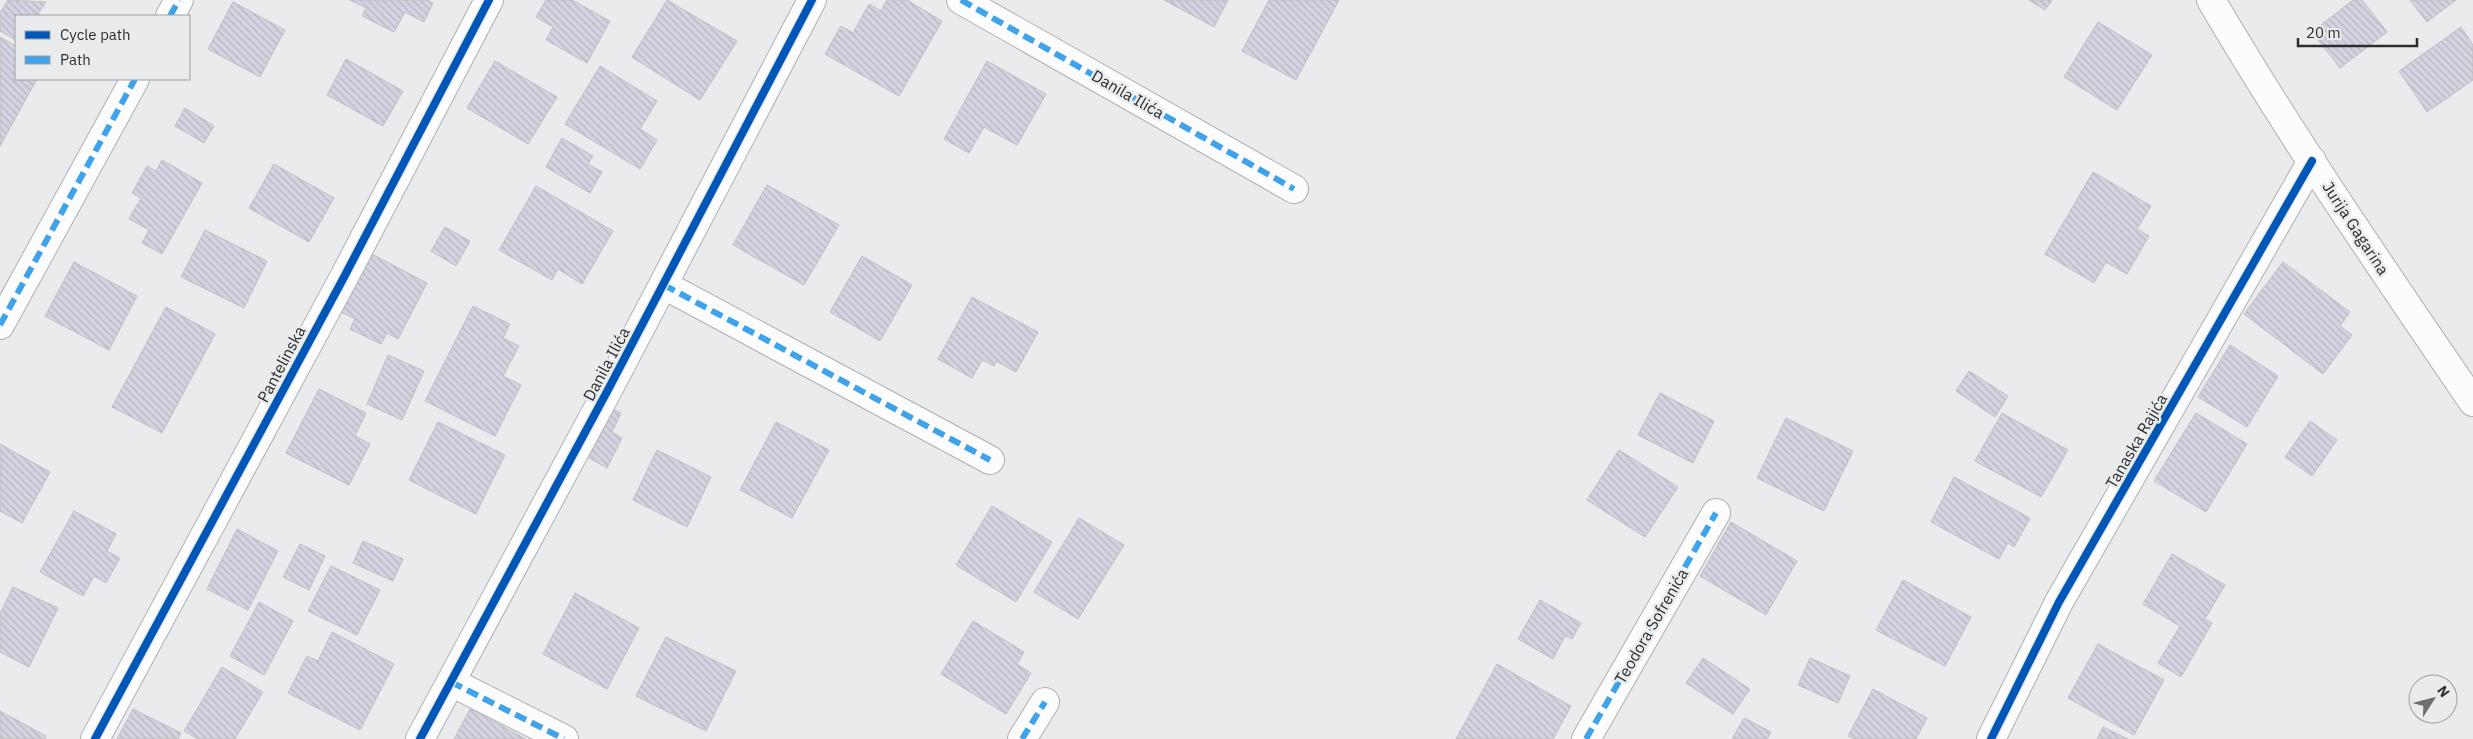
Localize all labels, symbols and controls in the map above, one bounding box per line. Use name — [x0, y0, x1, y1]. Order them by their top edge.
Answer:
legend — [15, 15, 190, 80]
scale bar — [2298, 15, 2417, 47]
text: 20 m — [2306, 23, 2341, 42]
text: Cycle path — [60, 25, 131, 44]
text: Path — [60, 50, 91, 69]
street label: Danila Ilića — [1088, 65, 1168, 123]
street label: Jurija Gagarina — [2318, 177, 2394, 279]
street label: Pantelinska — [253, 322, 310, 406]
street label: Danila Ilića — [578, 323, 634, 404]
street label: Tanaska Rajića — [2101, 390, 2171, 492]
street label: Teodora Sofrenića — [1610, 564, 1692, 687]
north arrow — [2408, 674, 2458, 724]
text: N — [2433, 682, 2454, 701]

